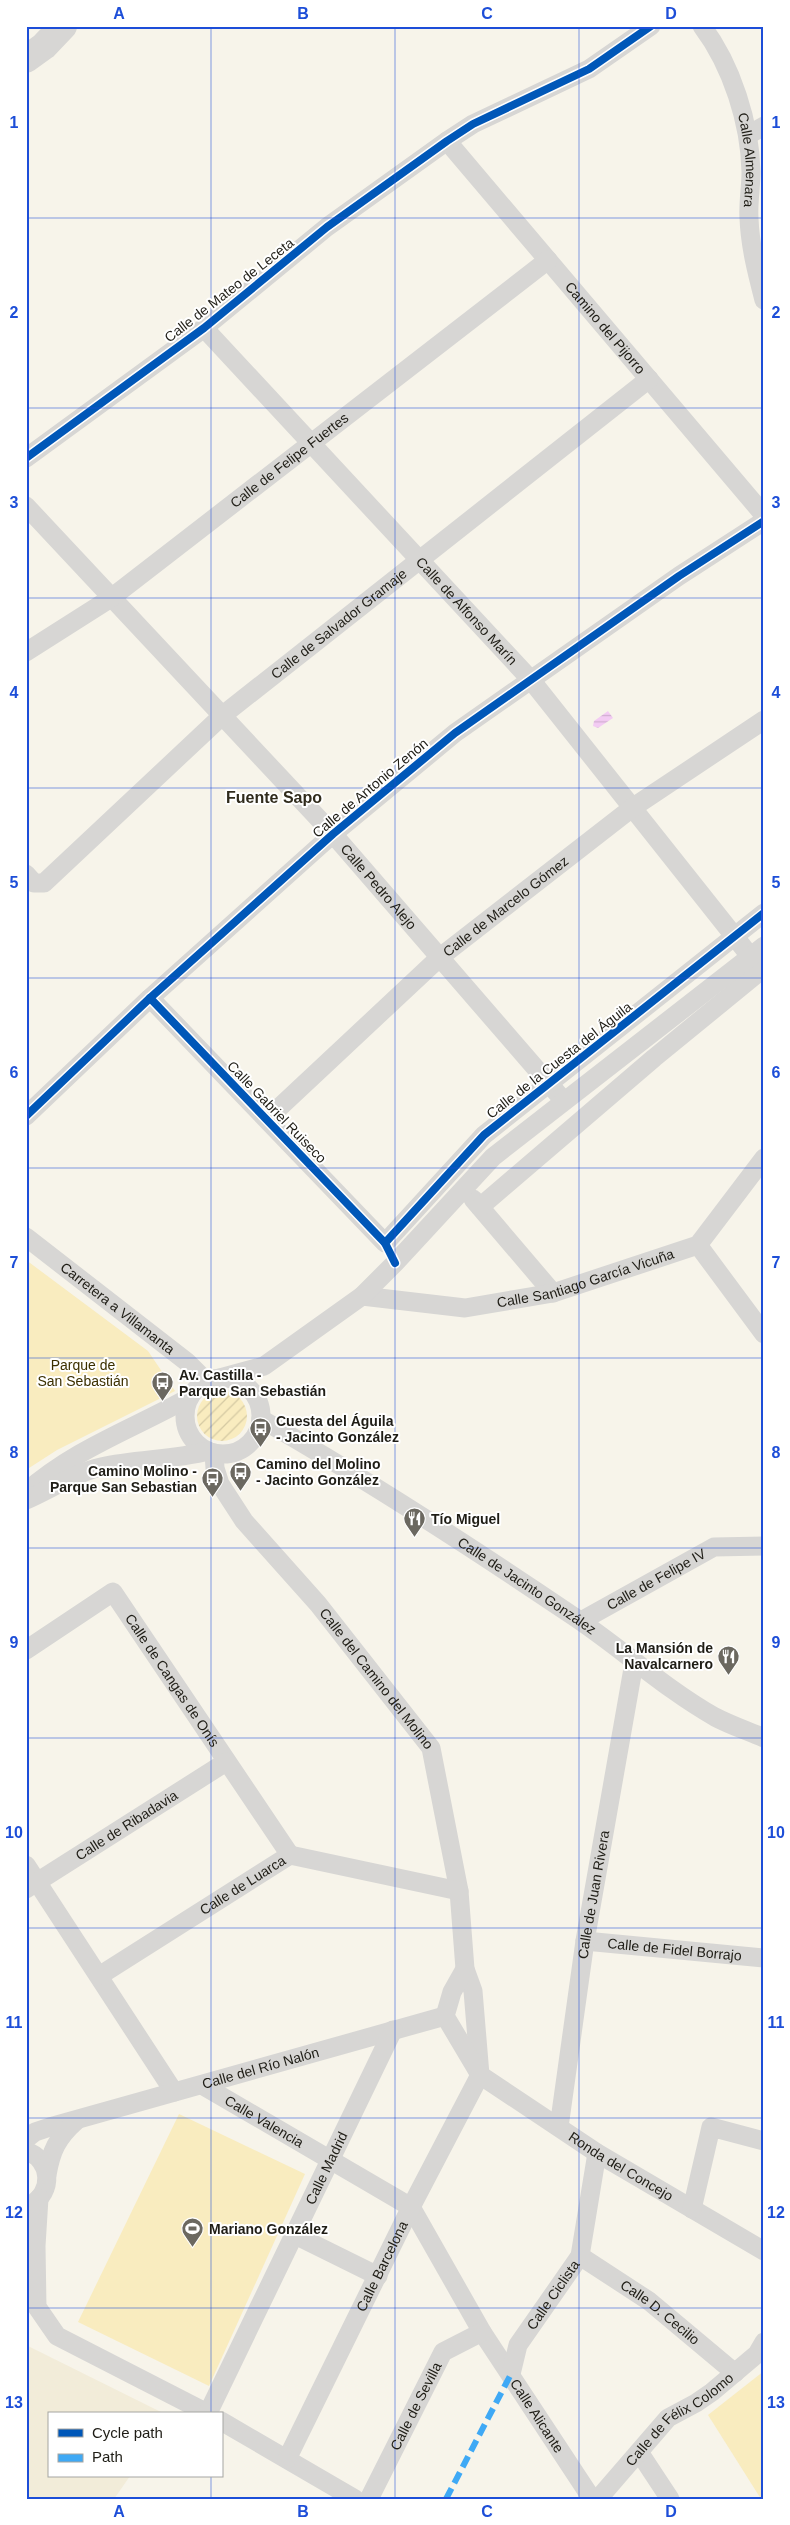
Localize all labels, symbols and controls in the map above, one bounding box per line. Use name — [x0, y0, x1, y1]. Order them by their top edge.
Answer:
text: A — [113, 5, 125, 22]
text: B — [297, 5, 309, 22]
text: C — [481, 5, 493, 22]
text: D — [665, 5, 677, 22]
street label: Calle Almenara — [735, 111, 759, 208]
text: 1 — [10, 114, 19, 131]
text: 1 — [772, 114, 781, 131]
street label: Calle de Mateo de Leceta — [161, 234, 297, 345]
street label: Camino del Pijorro — [562, 279, 649, 377]
text: 2 — [10, 304, 19, 321]
text: 2 — [772, 304, 781, 321]
street label: Calle de Felipe Fuertes — [227, 409, 351, 511]
text: 3 — [10, 494, 19, 511]
text: 3 — [772, 494, 781, 511]
street label: Calle de Alfonso Marín — [413, 554, 521, 668]
street label: Calle de Salvador Gramaje — [268, 565, 410, 682]
text: 4 — [10, 684, 19, 701]
text: 4 — [772, 684, 781, 701]
street label: Calle de Antonio Zenón — [309, 735, 431, 841]
district label: Fuente Sapo — [226, 789, 322, 806]
street label: Calle Pedro Alejo — [337, 841, 420, 933]
street label: Calle de Marcelo Gómez — [440, 853, 571, 960]
text: 5 — [10, 874, 19, 891]
text: 5 — [772, 874, 781, 891]
street label: Calle de la Cuesta del Águila — [483, 998, 635, 1122]
street label: Calle Gabriel Ruiseco — [224, 1058, 330, 1166]
text: 6 — [10, 1064, 19, 1081]
text: 6 — [772, 1064, 781, 1081]
street label: Calle Santiago García Vicuña — [496, 1245, 676, 1310]
text: 7 — [10, 1254, 19, 1271]
text: 7 — [772, 1254, 781, 1271]
street label: Carretera a Villamanta — [57, 1259, 178, 1358]
park label: Parque de San Sebastián — [37, 1357, 129, 1389]
place label: Av. Castilla - Parque San Sebastián — [179, 1367, 326, 1399]
bus stop icon: Av. Castilla - Parque San Sebastián — [151, 1371, 175, 1402]
place label: Cuesta del Águila - Jacinto González — [276, 1413, 399, 1445]
bus stop icon: Cuesta del Águila - Jacinto González — [248, 1417, 272, 1448]
text: 8 — [10, 1444, 19, 1461]
text: 8 — [772, 1444, 781, 1461]
place label: Camino del Molino - Jacinto González — [256, 1456, 380, 1488]
bus stop icon: Camino del Molino - Jacinto González — [228, 1460, 252, 1491]
place label: Camino Molino - Parque San Sebastian — [50, 1463, 197, 1495]
bus stop icon: Camino Molino - Parque San Sebastian — [201, 1467, 225, 1498]
restaurant icon: Tío Miguel — [403, 1507, 427, 1538]
place label: Tío Miguel — [431, 1511, 500, 1527]
street label: Calle de Jacinto González — [455, 1534, 599, 1638]
street label: Calle de Felipe IV — [604, 1545, 709, 1613]
street label: Calle del Camino del Molino — [316, 1605, 437, 1752]
street label: Calle de Cangas de Onís — [122, 1611, 223, 1750]
text: 9 — [10, 1634, 19, 1651]
text: 9 — [772, 1634, 781, 1651]
place label: La Mansión de Navalcarnero — [616, 1640, 713, 1672]
restaurant icon: La Mansión de Navalcarnero — [717, 1644, 741, 1675]
street label: Calle de Ribadavia — [72, 1787, 181, 1864]
text: 10 — [5, 1824, 23, 1841]
text: 10 — [767, 1824, 785, 1841]
street label: Calle de Juan Rivera — [575, 1829, 612, 1960]
street label: Calle de Luarca — [197, 1852, 289, 1918]
street label: Calle de Fidel Borrajo — [607, 1935, 743, 1964]
text: 11 — [6, 2014, 23, 2031]
text: 11 — [768, 2014, 785, 2031]
street label: Calle del Río Nalón — [200, 2044, 321, 2092]
street label: Calle Valencia — [222, 2092, 307, 2151]
street label: Ronda del Concejo — [566, 2128, 676, 2204]
street label: Calle Madrid — [302, 2129, 351, 2207]
text: 12 — [5, 2204, 23, 2221]
text: 12 — [767, 2204, 785, 2221]
sports icon: Mariano González — [181, 2217, 205, 2248]
street label: Calle Barcelona — [353, 2218, 411, 2314]
place label: Mariano González — [209, 2221, 328, 2237]
street label: Calle Ciclista — [523, 2257, 583, 2333]
street label: Calle D. Cecilio — [618, 2277, 703, 2348]
street label: Calle de Sevilla — [387, 2359, 445, 2453]
street label: Calle de Félix Colomo — [622, 2369, 737, 2469]
street label: Calle Alicante — [507, 2376, 567, 2456]
text: 13 — [5, 2394, 23, 2411]
text: 13 — [767, 2394, 785, 2411]
legend — [48, 2412, 222, 2478]
text: Cycle path — [92, 2424, 163, 2441]
text: Path — [92, 2448, 123, 2465]
text: A — [113, 2503, 125, 2520]
text: B — [297, 2503, 309, 2520]
text: C — [481, 2503, 493, 2520]
text: D — [665, 2503, 677, 2520]

